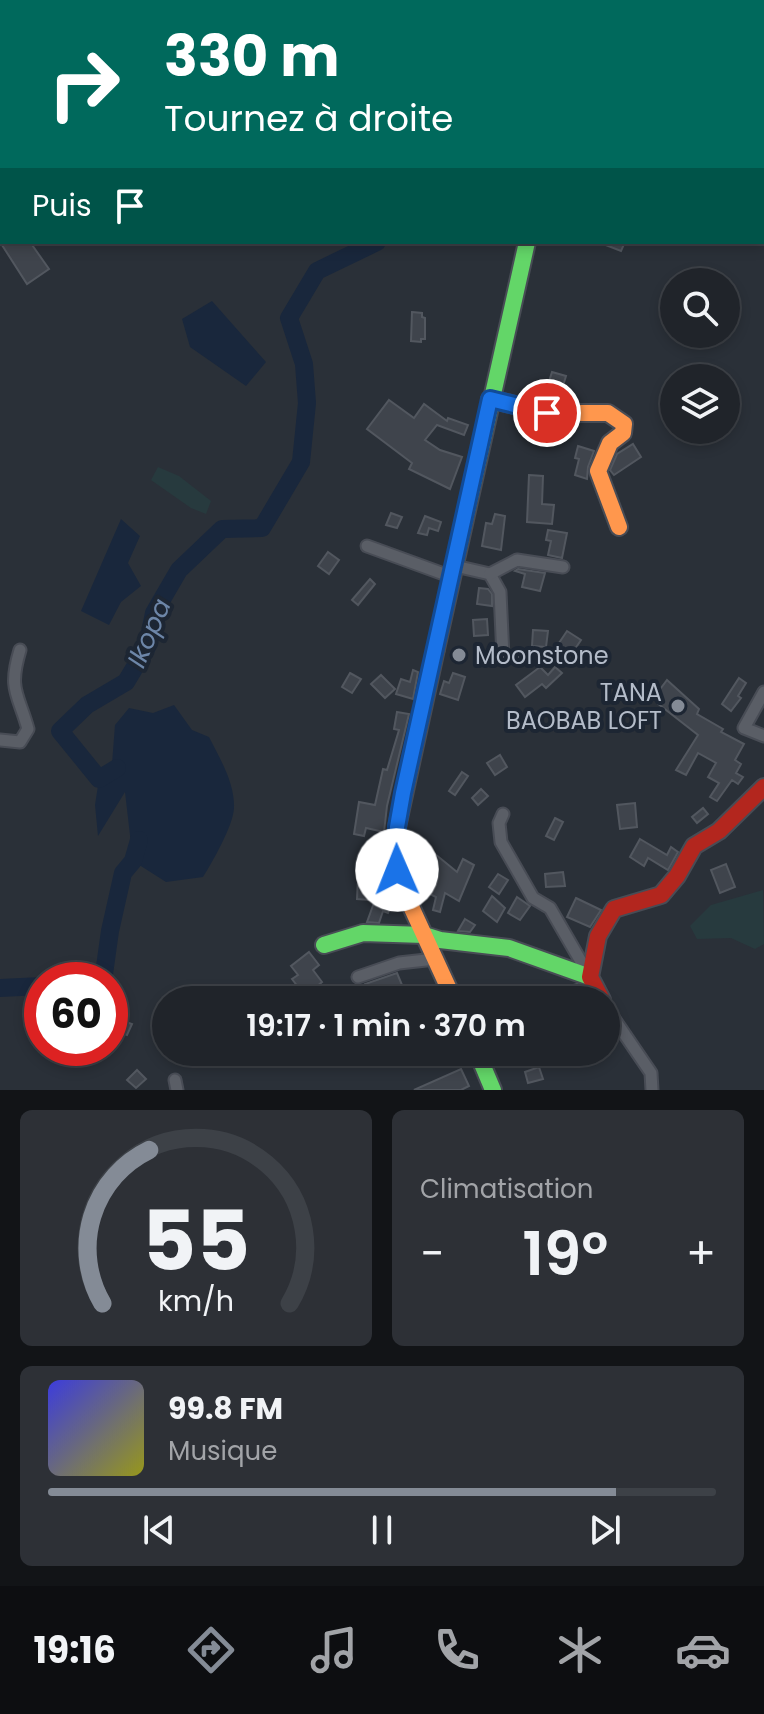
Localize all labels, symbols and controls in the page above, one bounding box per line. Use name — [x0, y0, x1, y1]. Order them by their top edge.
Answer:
text: 330 m — [164, 17, 339, 96]
icon: right — [32, 32, 136, 136]
text: Tournez à droite — [164, 93, 453, 144]
text: Puis — [32, 184, 92, 227]
icon: arrive — [108, 184, 152, 228]
map controls — [660, 268, 740, 444]
button: search — [660, 268, 740, 348]
button: layers — [660, 364, 740, 444]
pin — [513, 379, 581, 447]
icon: arrive — [525, 391, 569, 435]
water label: Ikopa — [118, 593, 180, 673]
place label: Moonstone — [475, 639, 609, 672]
marker: Moonstone — [450, 646, 468, 664]
place label: TANA BAOBAB LOFT — [506, 676, 662, 737]
marker: TANA BAOBAB LOFT — [669, 697, 687, 715]
position arrow — [355, 828, 439, 912]
speed limit sign: 60 — [24, 962, 128, 1066]
text: 19:17 · 1 min · 370 m — [246, 1004, 526, 1047]
text: Climatisation — [420, 1171, 593, 1207]
text: 55 — [142, 1183, 250, 1299]
text: 19° — [522, 1212, 608, 1296]
text: − — [420, 1223, 444, 1284]
text: + — [686, 1223, 716, 1284]
text: km/h — [158, 1281, 234, 1321]
text: 99.8 FM — [168, 1387, 283, 1430]
text: Musique — [168, 1433, 277, 1469]
icon: previous — [137, 1508, 181, 1552]
icon: pause — [360, 1508, 404, 1552]
icon: next — [583, 1508, 627, 1552]
icon: directions — [183, 1622, 239, 1678]
icon: music — [306, 1622, 362, 1678]
icon: phone — [429, 1622, 485, 1678]
icon: climate — [552, 1622, 608, 1678]
icon: car — [675, 1622, 731, 1678]
text: 19:16 — [33, 1625, 116, 1676]

